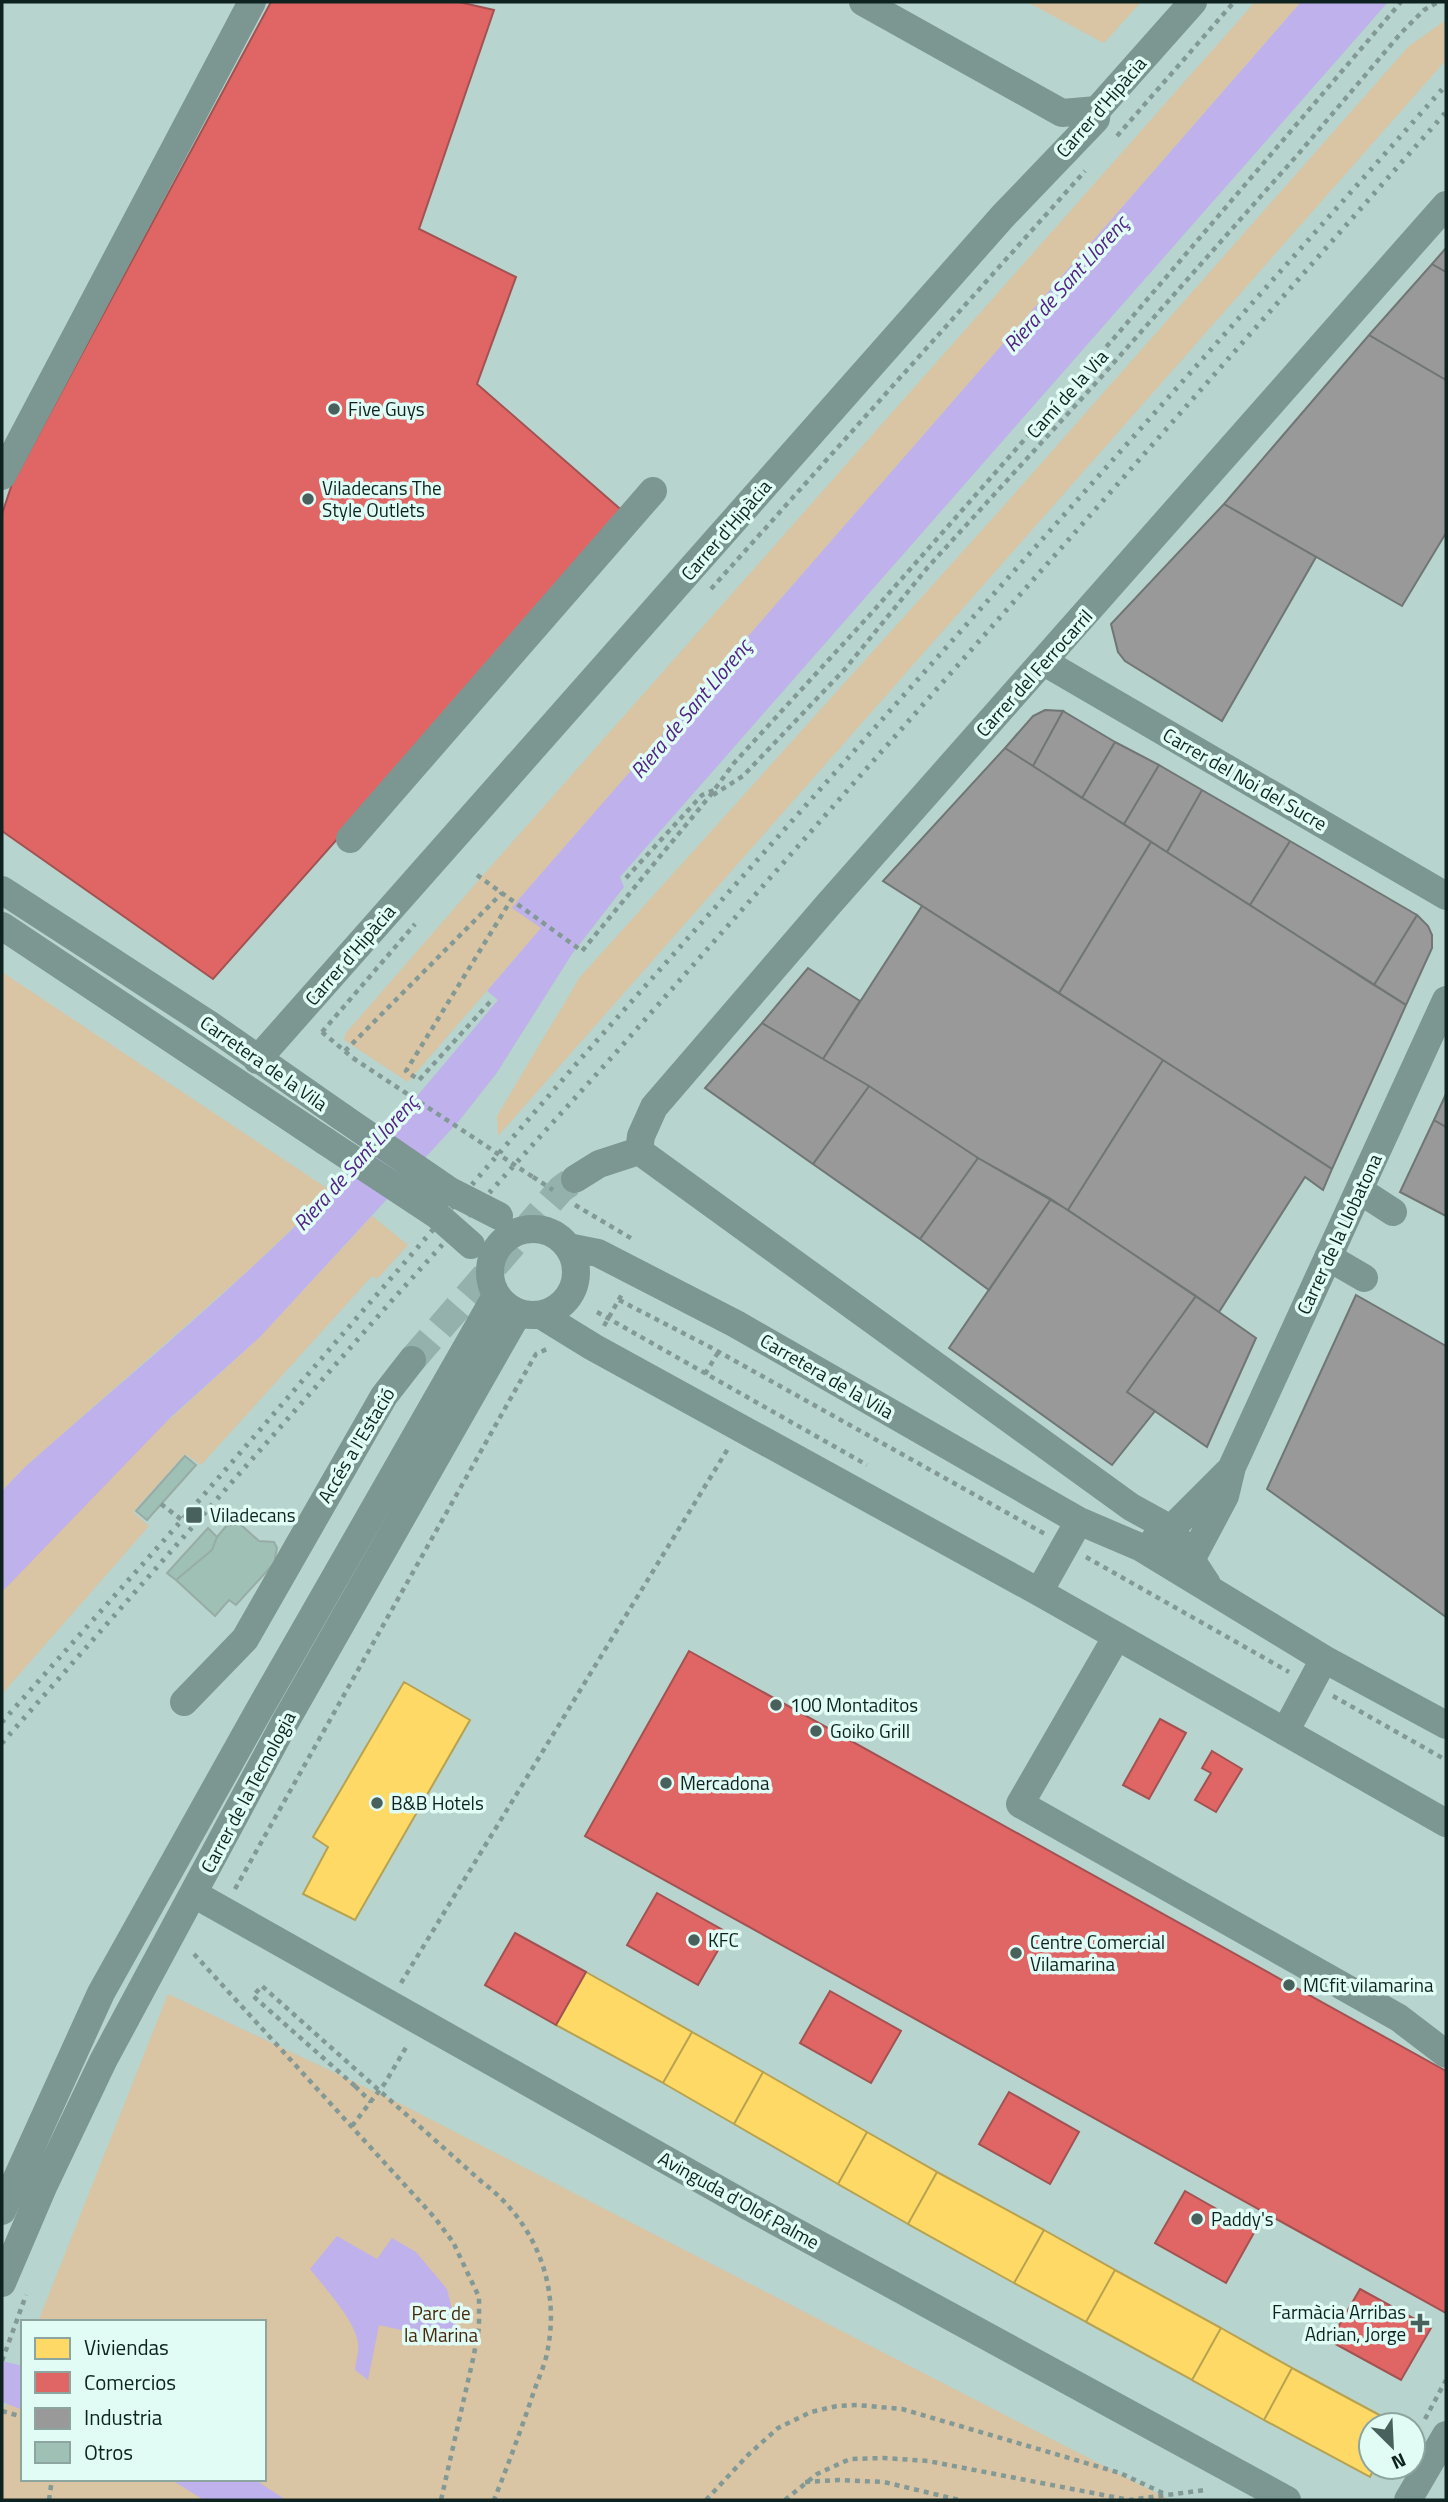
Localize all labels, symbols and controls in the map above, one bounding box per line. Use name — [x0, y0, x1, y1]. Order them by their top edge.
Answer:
street label: Carrer d'Hipàcia — [1048, 49, 1153, 164]
water label: Riera de Sant Llorenç — [995, 206, 1137, 359]
street label: Camí de la Via — [1019, 342, 1115, 445]
place label: Five Guys — [348, 394, 425, 423]
marker: Five Guys — [326, 401, 342, 417]
street label: Carrer d'Hipàcia — [673, 472, 778, 587]
place label: Viladecans The Style Outlets — [322, 473, 442, 524]
marker: Viladecans The Style Outlets — [300, 491, 316, 507]
street label: Carrer del Ferrocarril — [968, 602, 1099, 743]
water label: Riera de Sant Llorenç — [622, 630, 760, 785]
street label: Carrer del Noi del Sucre — [1158, 720, 1333, 837]
street label: Carrer d'Hipàcia — [297, 897, 402, 1012]
street label: Carretera de la Vila — [195, 1008, 334, 1118]
water label: Riera de Sant Llorenç — [285, 1085, 427, 1238]
street label: Carrer de la Llobatona — [1289, 1148, 1389, 1319]
street label: Carretera de la Vila — [755, 1326, 900, 1426]
street label: Accés a l'Estació — [310, 1381, 402, 1508]
place label: Viladecans — [210, 1500, 296, 1529]
marker: Viladecans — [184, 1505, 204, 1525]
place label: 100 Montaditos — [790, 1690, 918, 1719]
marker: 100 Montaditos — [768, 1697, 784, 1713]
street label: Carrer de la Tecnologia — [193, 1705, 303, 1878]
place label: Goiko Grill — [830, 1716, 910, 1745]
marker: Goiko Grill — [808, 1723, 824, 1739]
place label: Mercadona — [680, 1768, 770, 1797]
marker: Mercadona — [658, 1775, 674, 1791]
place label: B&B Hotels — [391, 1788, 484, 1817]
marker: B&B Hotels — [369, 1795, 385, 1811]
place label: KFC — [708, 1925, 739, 1954]
place label: Centre Comercial Vilamarina — [1030, 1927, 1165, 1978]
marker: KFC — [686, 1932, 702, 1948]
marker: Centre Comercial Vilamarina — [1008, 1945, 1024, 1961]
place label: MCfit vilamarina — [1303, 1970, 1434, 1999]
marker: MCfit vilamarina — [1281, 1977, 1297, 1993]
street label: Avinguda d'Olof Palme — [653, 2143, 825, 2256]
place label: Paddy's — [1211, 2204, 1274, 2233]
marker: Paddy's — [1189, 2211, 1205, 2227]
place label: Farmàcia Arribas Adrian, Jorge — [1272, 2297, 1406, 2348]
park label: Parc de la Marina — [404, 2298, 478, 2349]
marker: Farmàcia Arribas Adrian, Jorge — [1412, 2315, 1428, 2331]
legend — [21, 2320, 266, 2481]
text: Viviendas — [84, 2331, 169, 2363]
text: Comercios — [84, 2366, 176, 2398]
text: Industria — [84, 2401, 163, 2433]
north arrow — [1357, 2411, 1427, 2481]
text: Otros — [84, 2436, 133, 2468]
text: N — [1387, 2446, 1411, 2478]

